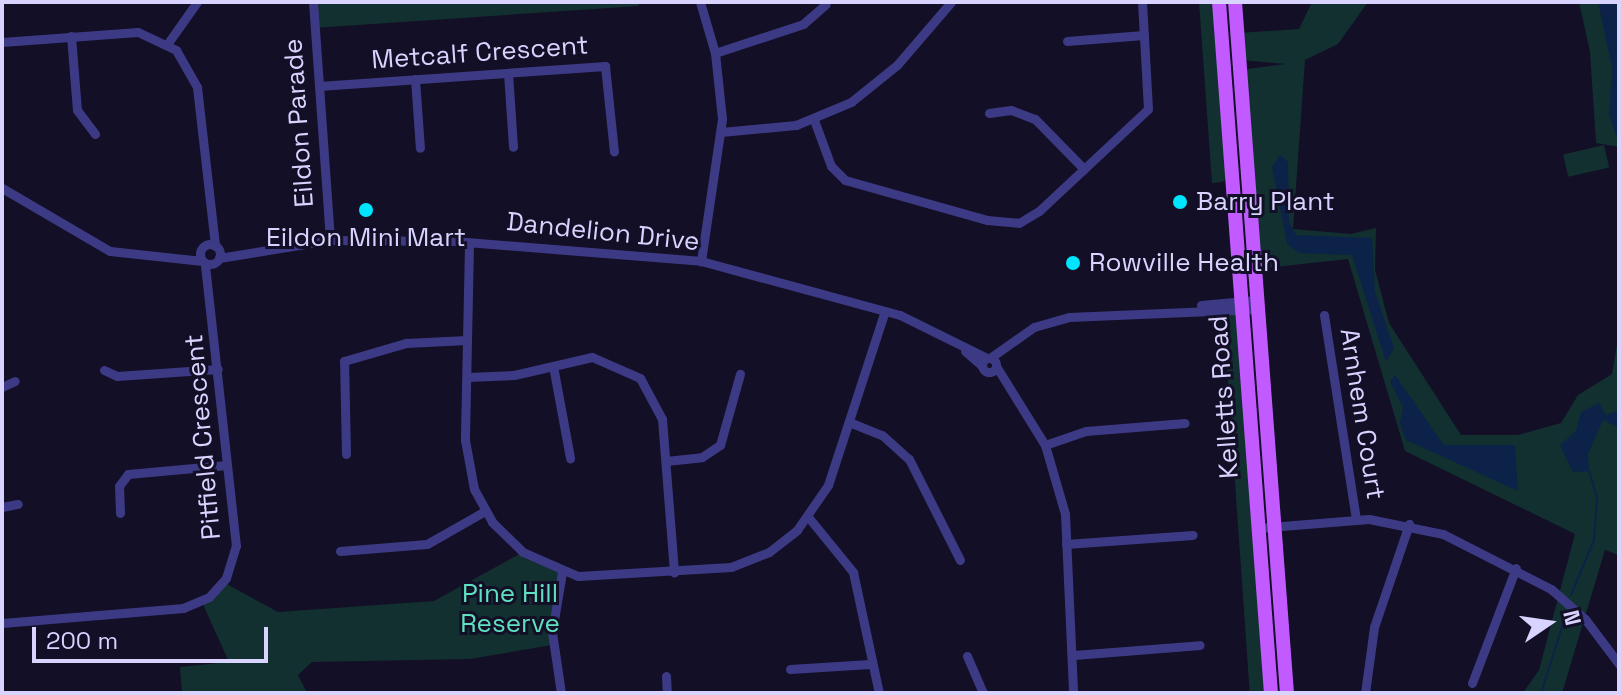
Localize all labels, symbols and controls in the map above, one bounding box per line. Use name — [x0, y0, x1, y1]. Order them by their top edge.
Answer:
street label: Metcalf Crescent — [370, 30, 590, 76]
street label: Eildon Parade — [278, 38, 320, 208]
place label: Barry Plant — [1196, 186, 1335, 218]
marker: Barry Plant — [1171, 193, 1189, 211]
marker: Eildon Mini Mart — [357, 201, 375, 219]
street label: Dandelion Drive — [505, 206, 701, 258]
place label: Eildon Mini Mart — [266, 222, 466, 254]
place label: Rowville Health — [1089, 247, 1279, 279]
marker: Rowville Health — [1064, 254, 1082, 272]
street label: Kelletts Road — [1203, 314, 1245, 480]
street label: Arnhem Court — [1333, 326, 1391, 502]
street label: Pitfield Crescent — [178, 333, 228, 541]
park label: Pine Hill Reserve — [460, 578, 560, 640]
north arrow — [1509, 583, 1589, 663]
text: N — [1557, 607, 1588, 628]
scale bar — [36, 611, 272, 661]
text: 200 m — [46, 625, 118, 656]

